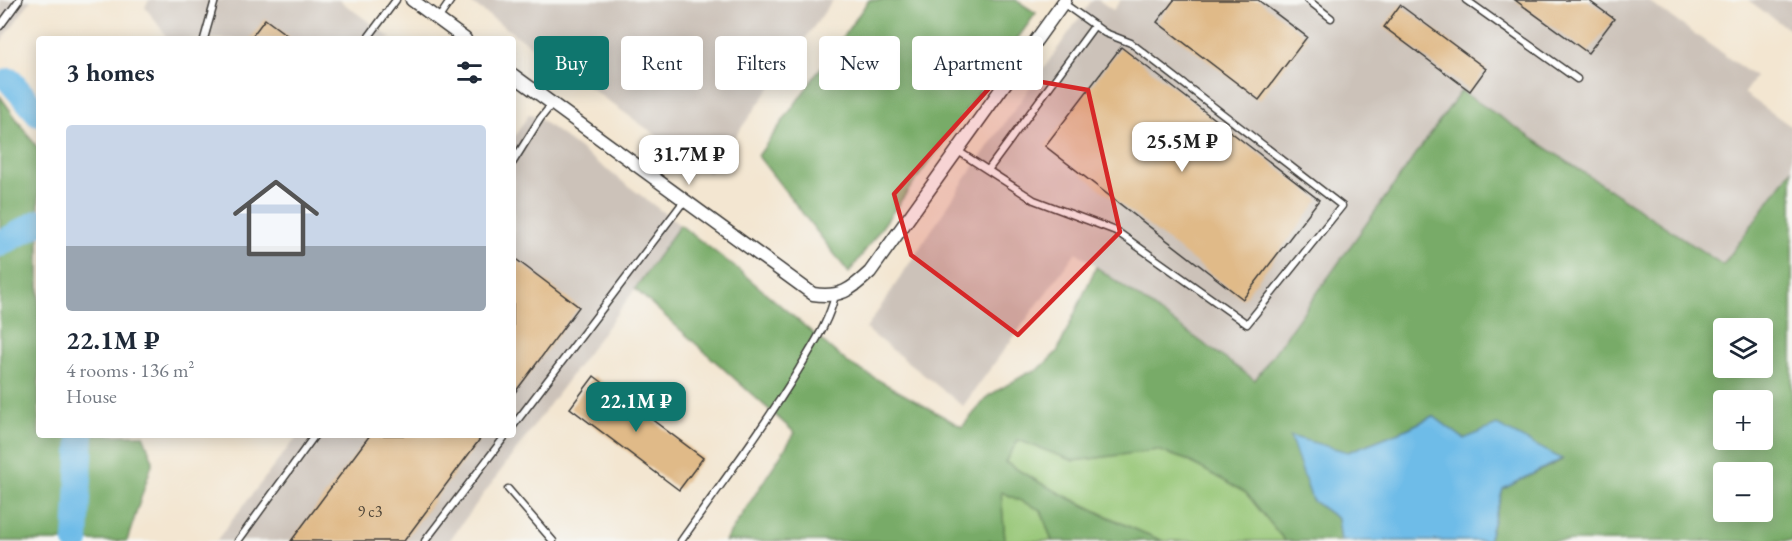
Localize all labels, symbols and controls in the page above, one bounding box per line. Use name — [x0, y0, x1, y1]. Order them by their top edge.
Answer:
chip: Buy — [534, 36, 609, 90]
chip: Rent — [621, 36, 703, 90]
chip: Filters — [715, 36, 807, 90]
chip: New — [819, 36, 900, 90]
chip: Apartment — [912, 36, 1043, 90]
text: 3 homes — [66, 55, 155, 89]
icon: filters — [453, 56, 486, 89]
pin: 25.5M ₽ — [1127, 122, 1237, 173]
text: 25.5M ₽ — [1146, 128, 1218, 154]
pin: 31.7M ₽ — [634, 135, 744, 186]
text: 31.7M ₽ — [653, 141, 725, 167]
icon: home — [222, 164, 330, 272]
map controls — [1713, 318, 1773, 522]
button: layers — [1713, 318, 1773, 378]
text: 22.1M ₽ — [66, 323, 160, 357]
text: 4 rooms · 136 m² — [66, 357, 194, 383]
pin: 22.1M ₽ — [581, 382, 691, 433]
text: House — [66, 383, 117, 409]
text: 22.1M ₽ — [600, 388, 672, 414]
button: + — [1713, 390, 1773, 450]
button: − — [1713, 462, 1773, 522]
house number: 9 с3 — [357, 501, 383, 522]

